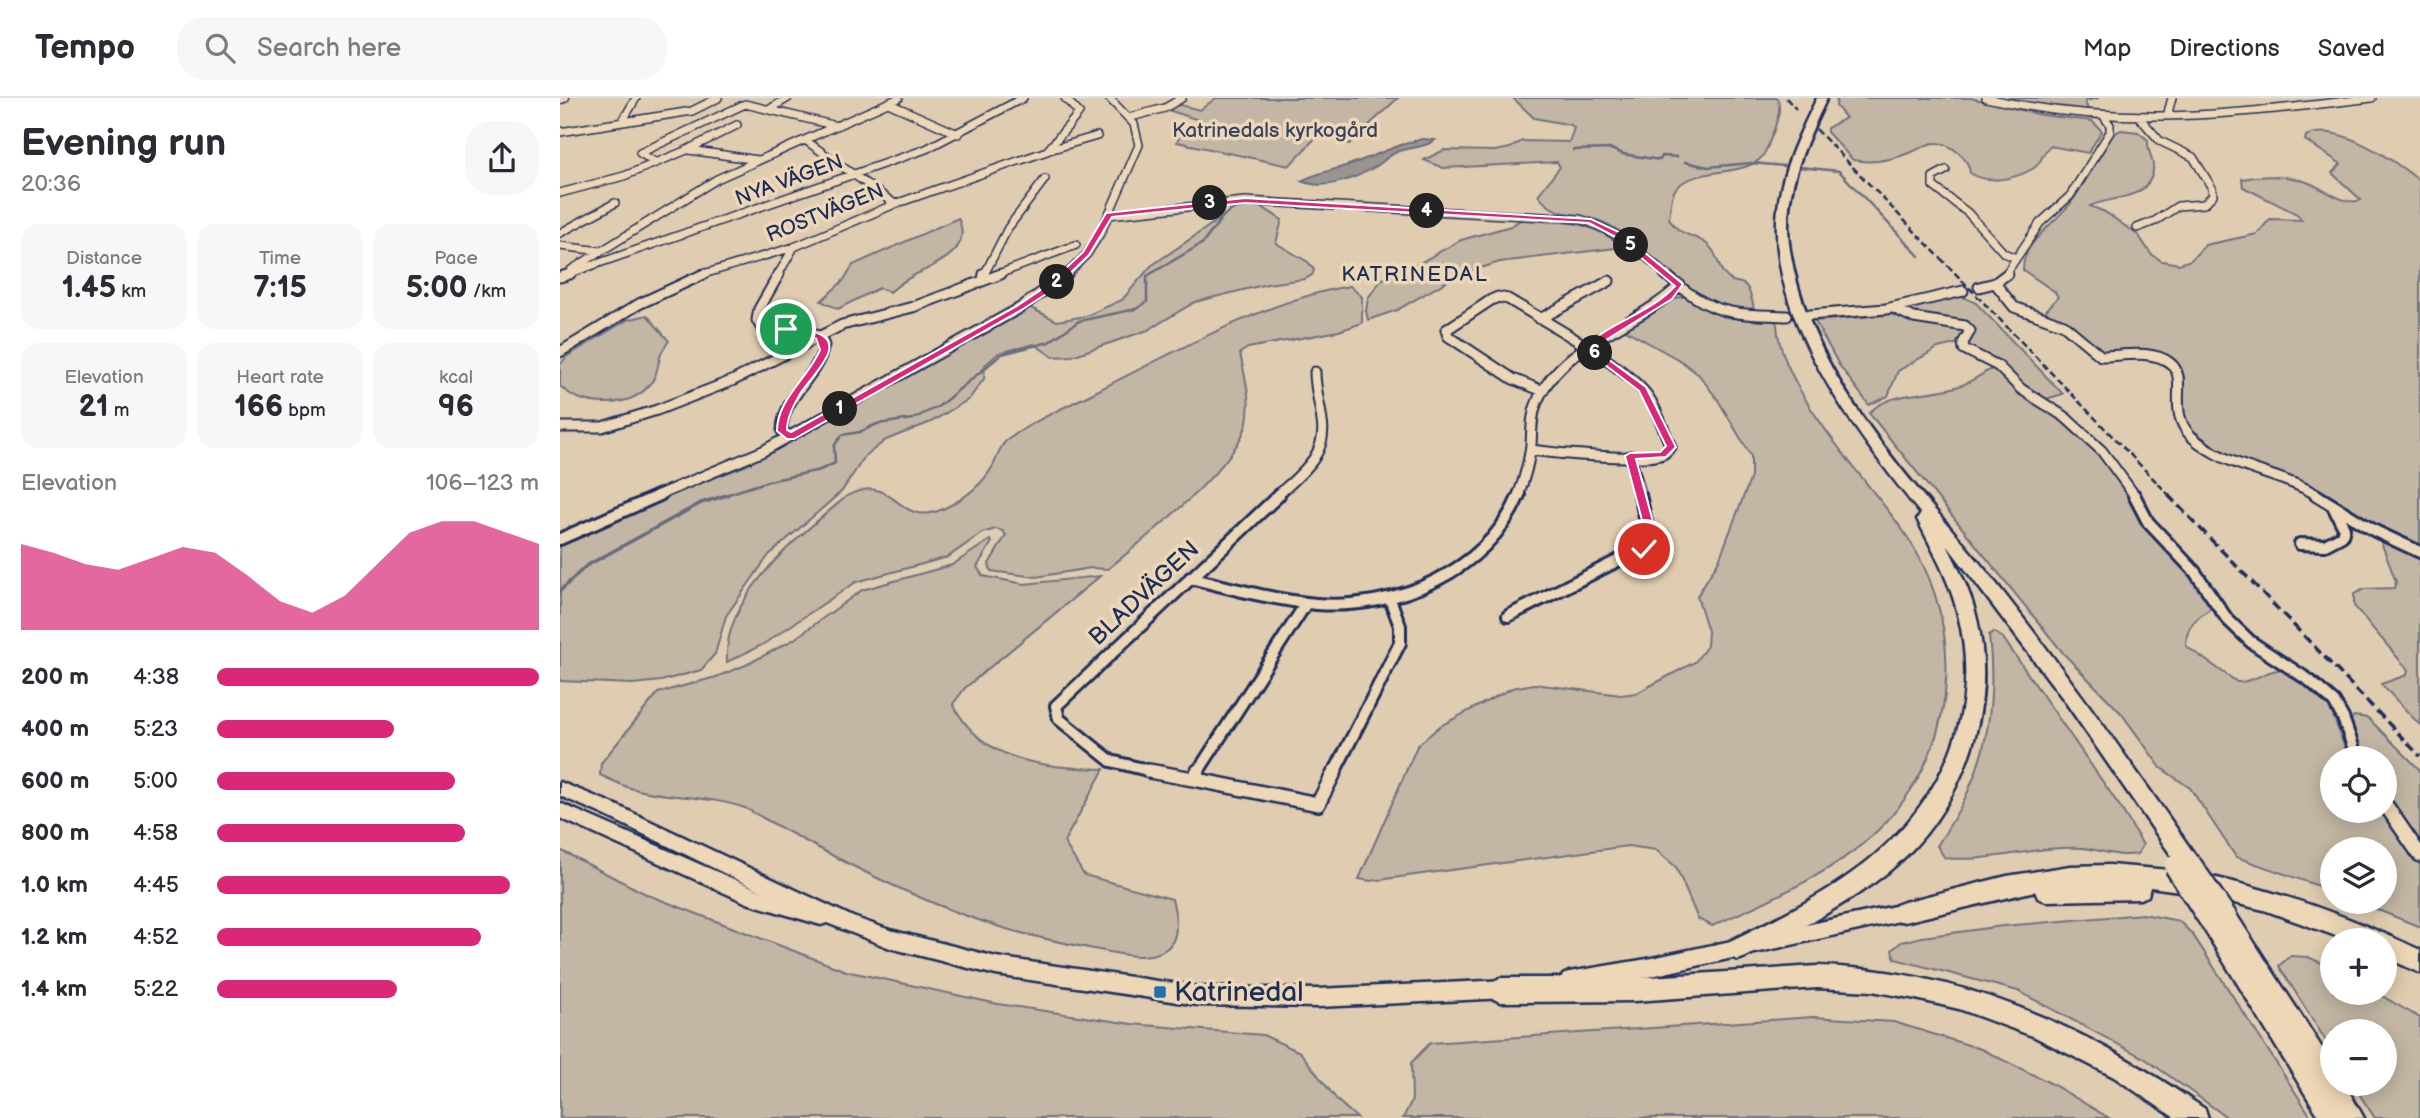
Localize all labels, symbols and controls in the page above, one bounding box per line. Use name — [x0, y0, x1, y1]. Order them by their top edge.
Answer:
search box — [177, 17, 667, 80]
text: Tempo — [35, 28, 135, 68]
icon: search — [201, 29, 239, 67]
text: Search here — [257, 33, 401, 64]
text: Map — [2083, 34, 2131, 63]
text: Directions — [2169, 34, 2280, 63]
text: Saved — [2318, 34, 2385, 63]
park label: Katrinedals kyrkogård — [1172, 118, 1378, 143]
text: Evening run — [21, 121, 226, 166]
button: share — [465, 121, 539, 195]
street label: NYA VÄGEN — [732, 149, 846, 211]
text: 20:36 — [21, 170, 81, 198]
street label: ROSTVÄGEN — [763, 178, 887, 248]
pin: 3 — [1192, 186, 1228, 220]
text: 3 — [1204, 191, 1215, 214]
pin: 4 — [1410, 194, 1444, 228]
text: 4 — [1421, 199, 1432, 222]
pin: 5 — [1614, 228, 1648, 262]
text: 5 — [1625, 233, 1636, 256]
text: Distance — [66, 247, 142, 270]
text: Time — [259, 247, 301, 270]
text: Pace — [434, 247, 478, 270]
district label: KATRINEDAL — [1341, 262, 1489, 287]
pin: 2 — [1040, 264, 1074, 300]
text: 1.45 — [62, 270, 116, 306]
text: 7:15 — [253, 270, 307, 306]
text: 5:00 — [406, 270, 468, 306]
text: 2 — [1051, 270, 1062, 293]
text: km — [116, 280, 146, 303]
text: /km — [468, 280, 506, 303]
pin — [756, 299, 816, 359]
icon: arrive — [767, 310, 805, 348]
pin: 6 — [1578, 336, 1612, 370]
text: 6 — [1589, 341, 1600, 364]
text: Elevation — [64, 366, 144, 389]
text: Heart rate — [236, 366, 324, 389]
text: kcal — [439, 366, 473, 389]
text: 21 — [79, 389, 109, 425]
text: 166 — [234, 389, 283, 425]
text: 96 — [438, 389, 474, 425]
pin: 1 — [822, 392, 858, 426]
text: 1 — [836, 397, 844, 420]
text: m — [109, 399, 129, 422]
text: bpm — [283, 399, 326, 422]
text: Elevation — [21, 469, 117, 497]
text: 106–123 m — [426, 469, 539, 497]
pin — [1614, 519, 1674, 579]
icon: check — [1625, 530, 1663, 568]
street label: BLADVÄGEN — [1083, 534, 1205, 652]
text: 200 m — [21, 663, 89, 691]
text: 4:38 — [133, 663, 179, 691]
text: 400 m — [21, 715, 89, 743]
text: 5:23 — [133, 715, 178, 743]
map controls — [2320, 746, 2397, 1096]
button: locate — [2320, 746, 2397, 823]
text: 600 m — [21, 767, 89, 795]
text: 5:00 — [133, 767, 178, 795]
text: 800 m — [21, 819, 89, 847]
text: 4:58 — [133, 819, 178, 847]
button: layers — [2320, 837, 2397, 914]
text: 1.0 km — [21, 871, 88, 899]
text: 4:45 — [133, 871, 179, 899]
text: 1.2 km — [21, 923, 87, 951]
text: 4:52 — [133, 923, 178, 951]
button: + — [2320, 928, 2397, 1005]
text: 1.4 km — [21, 975, 87, 1003]
text: 5:22 — [133, 975, 178, 1003]
place label: Katrinedal — [1174, 976, 1303, 1009]
marker: Katrinedal — [1152, 984, 1168, 1000]
button: − — [2320, 1019, 2397, 1096]

